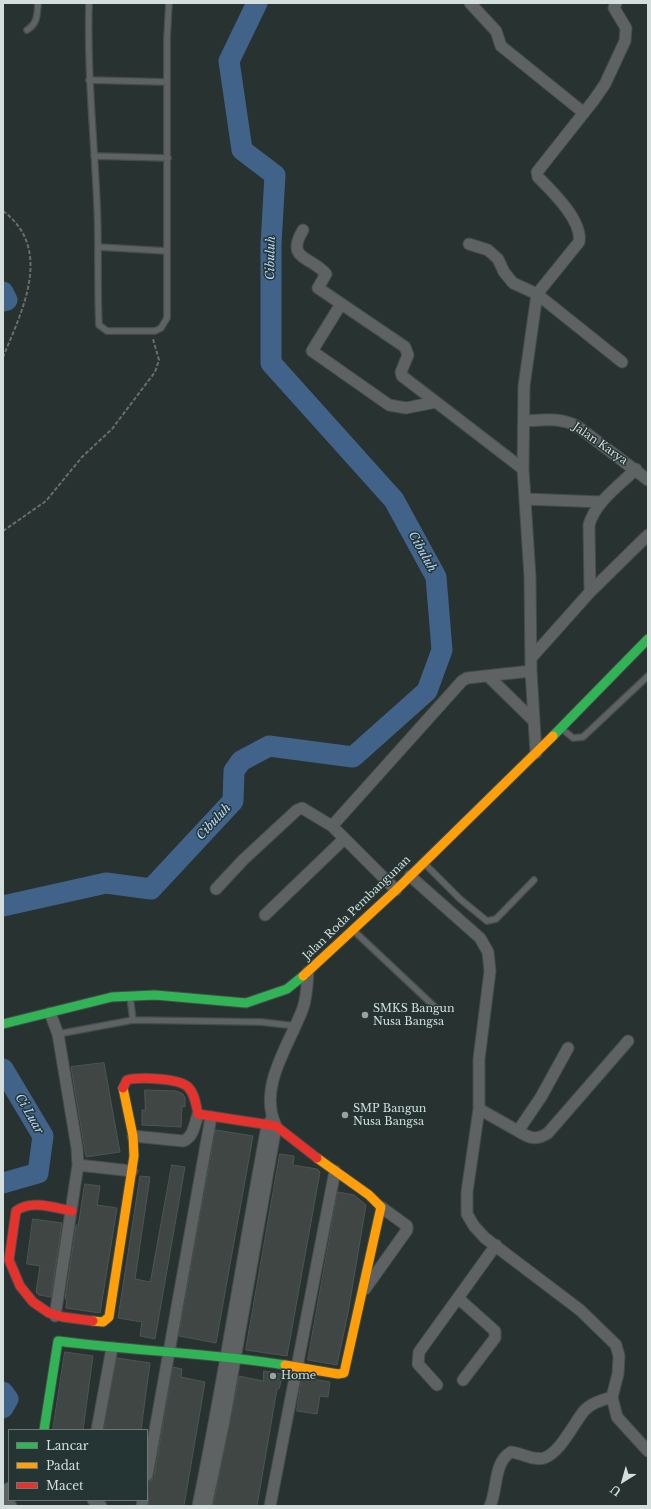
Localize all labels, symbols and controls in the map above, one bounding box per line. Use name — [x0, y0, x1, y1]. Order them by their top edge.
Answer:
water label: Cibuluh — [263, 236, 279, 280]
street label: Jalan Karya — [570, 420, 630, 468]
water label: Cibuluh — [405, 529, 439, 575]
water label: Cibuluh — [194, 801, 234, 843]
street label: Jalan Roda Pembangunan — [301, 853, 413, 963]
place label: SMKS Bangun Nusa Bangsa — [373, 1002, 455, 1028]
marker: SMKS Bangun Nusa Bangsa — [360, 1010, 370, 1020]
water label: Ci Luar — [12, 1091, 46, 1137]
place label: SMP Bangun Nusa Bangsa — [353, 1102, 426, 1128]
marker: SMP Bangun Nusa Bangsa — [340, 1110, 350, 1120]
place label: Home — [281, 1369, 316, 1383]
marker: Home — [268, 1371, 278, 1381]
legend — [8, 1429, 148, 1501]
text: Lancar — [46, 1438, 88, 1453]
text: Padat — [46, 1458, 80, 1473]
north arrow — [603, 1461, 643, 1501]
text: Macet — [46, 1478, 84, 1493]
text: U — [608, 1482, 624, 1499]

